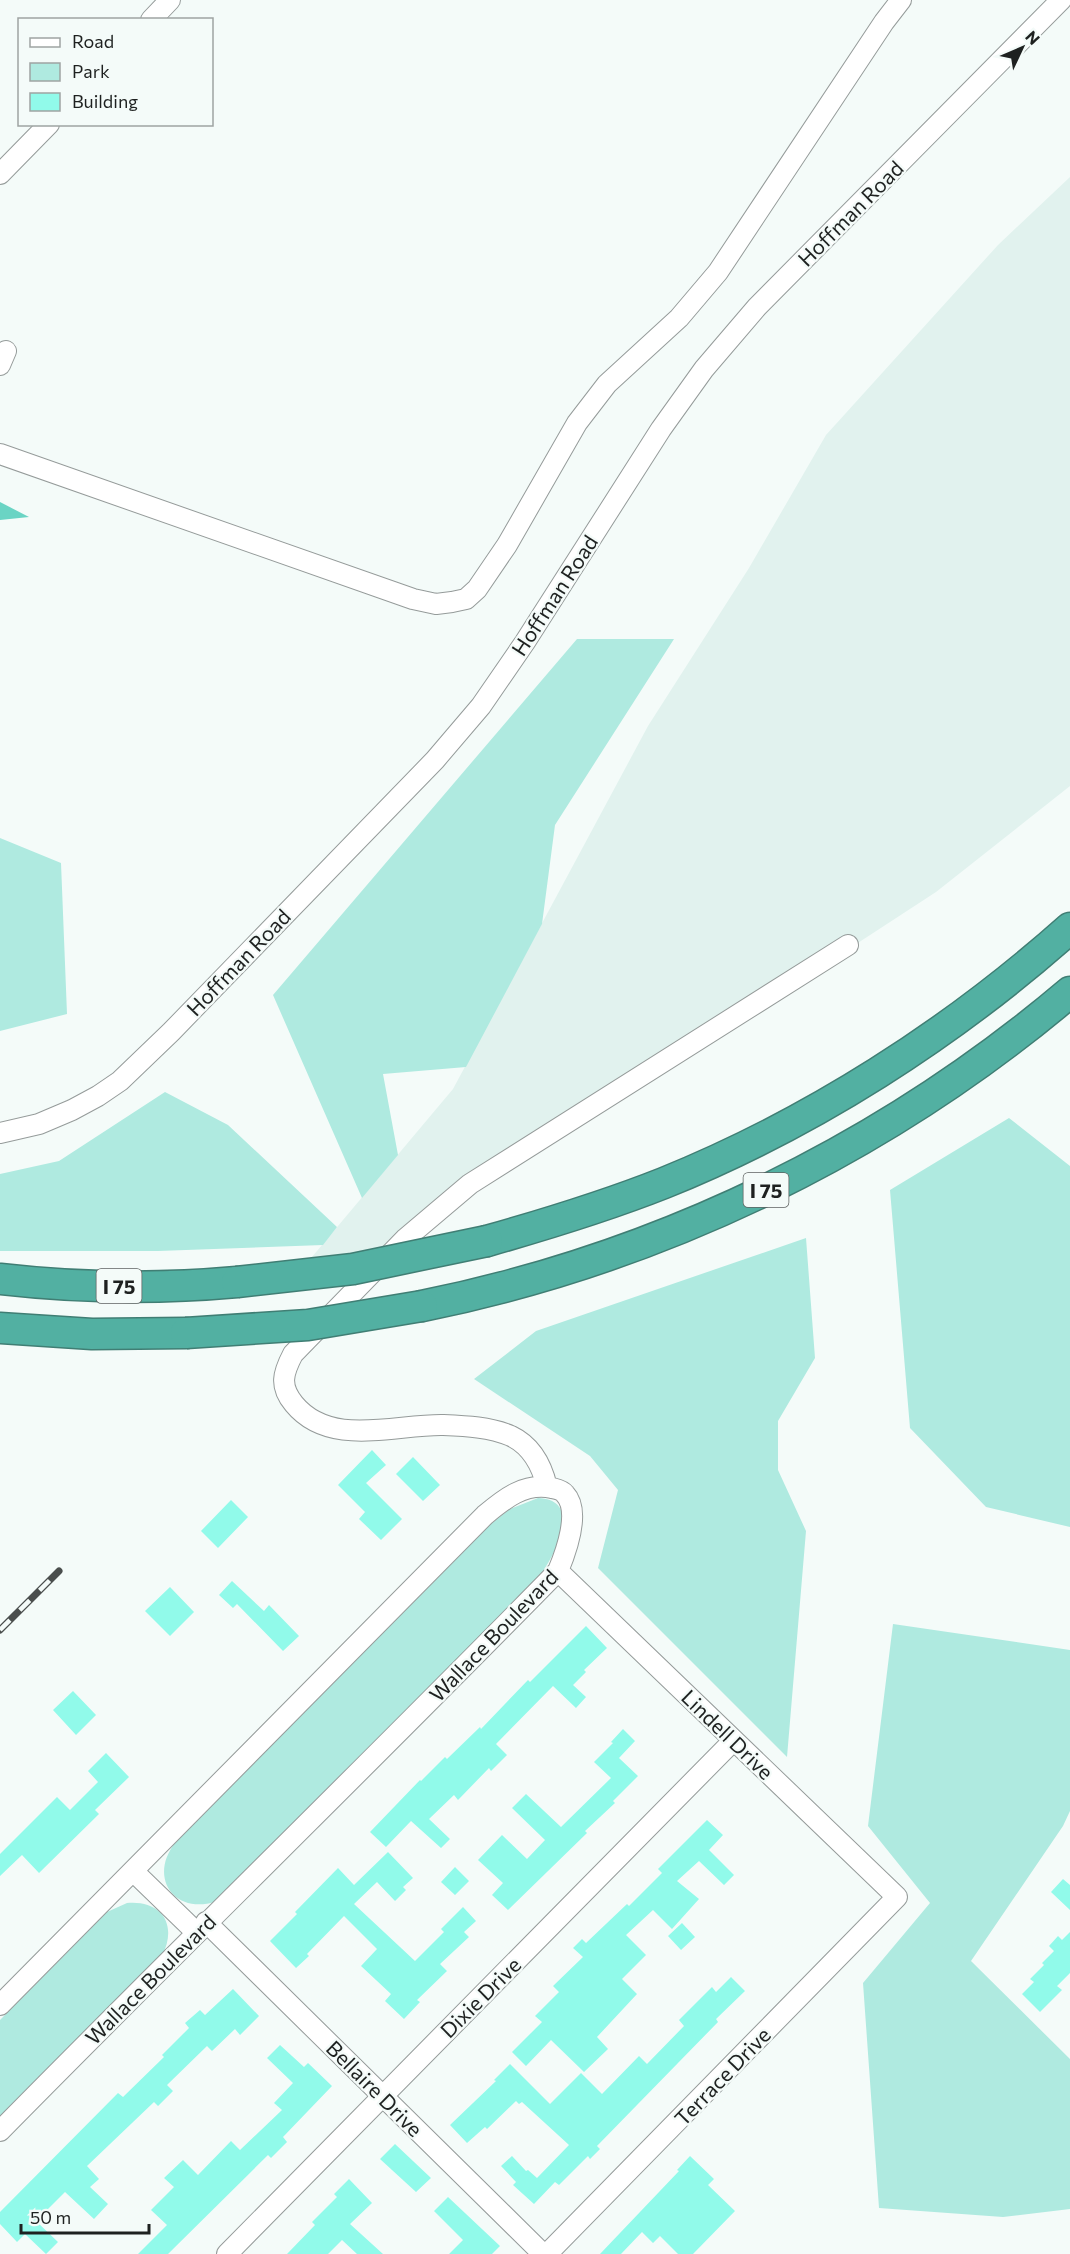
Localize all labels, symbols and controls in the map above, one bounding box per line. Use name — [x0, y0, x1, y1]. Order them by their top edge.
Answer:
legend — [18, 18, 213, 126]
north arrow — [992, 18, 1052, 78]
text: N — [1022, 26, 1044, 48]
text: Road — [72, 30, 114, 52]
text: Park — [72, 60, 110, 82]
text: Building — [72, 90, 138, 112]
street label: Hoffman Road — [792, 155, 908, 271]
street label: Hoffman Road — [506, 530, 602, 660]
street label: Hoffman Road — [181, 903, 295, 1021]
road number: I 75 — [744, 1173, 789, 1207]
road number: I 75 — [96, 1269, 142, 1303]
street label: Wallace Boulevard — [424, 1564, 562, 1706]
street label: Lindell Drive — [677, 1684, 779, 1784]
street label: Wallace Boulevard — [80, 1909, 220, 2049]
street label: Dixie Drive — [435, 1952, 525, 2042]
street label: Terrace Drive — [669, 2022, 775, 2130]
street label: Bellaire Drive — [322, 2035, 428, 2141]
scale bar — [21, 2197, 148, 2235]
text: 50 m — [30, 2206, 71, 2228]

